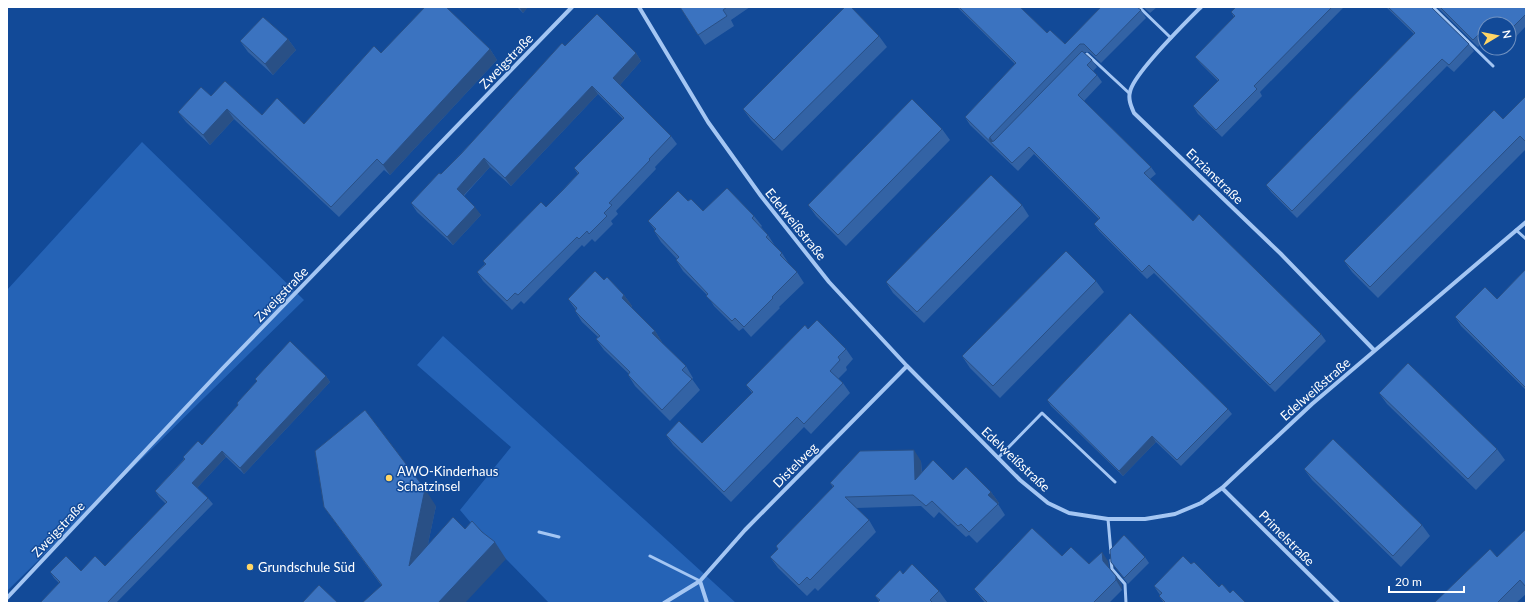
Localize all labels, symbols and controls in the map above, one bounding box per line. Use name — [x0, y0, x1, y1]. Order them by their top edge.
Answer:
north arrow — [1477, 16, 1517, 56]
text: N — [1500, 29, 1514, 39]
street label: Zweigstraße — [476, 30, 536, 92]
street label: Enzianstraße — [1183, 145, 1247, 207]
street label: Edelweißstraße — [762, 185, 830, 263]
street label: Zweigstraße — [251, 263, 311, 325]
street label: Edelweißstraße — [1277, 354, 1353, 424]
street label: Edelweißstraße — [978, 423, 1054, 495]
street label: Distelweg — [769, 439, 821, 491]
place label: AWO-Kinderhaus Schatzinsel — [397, 463, 499, 494]
marker: AWO-Kinderhaus Schatzinsel — [384, 473, 394, 483]
street label: Zweigstraße — [28, 498, 88, 560]
street label: Primelstraße — [1256, 507, 1318, 569]
place label: Grundschule Süd — [258, 559, 355, 575]
marker: Grundschule Süd — [245, 562, 255, 572]
scale bar — [1389, 568, 1464, 594]
text: 20 m — [1395, 574, 1422, 589]

